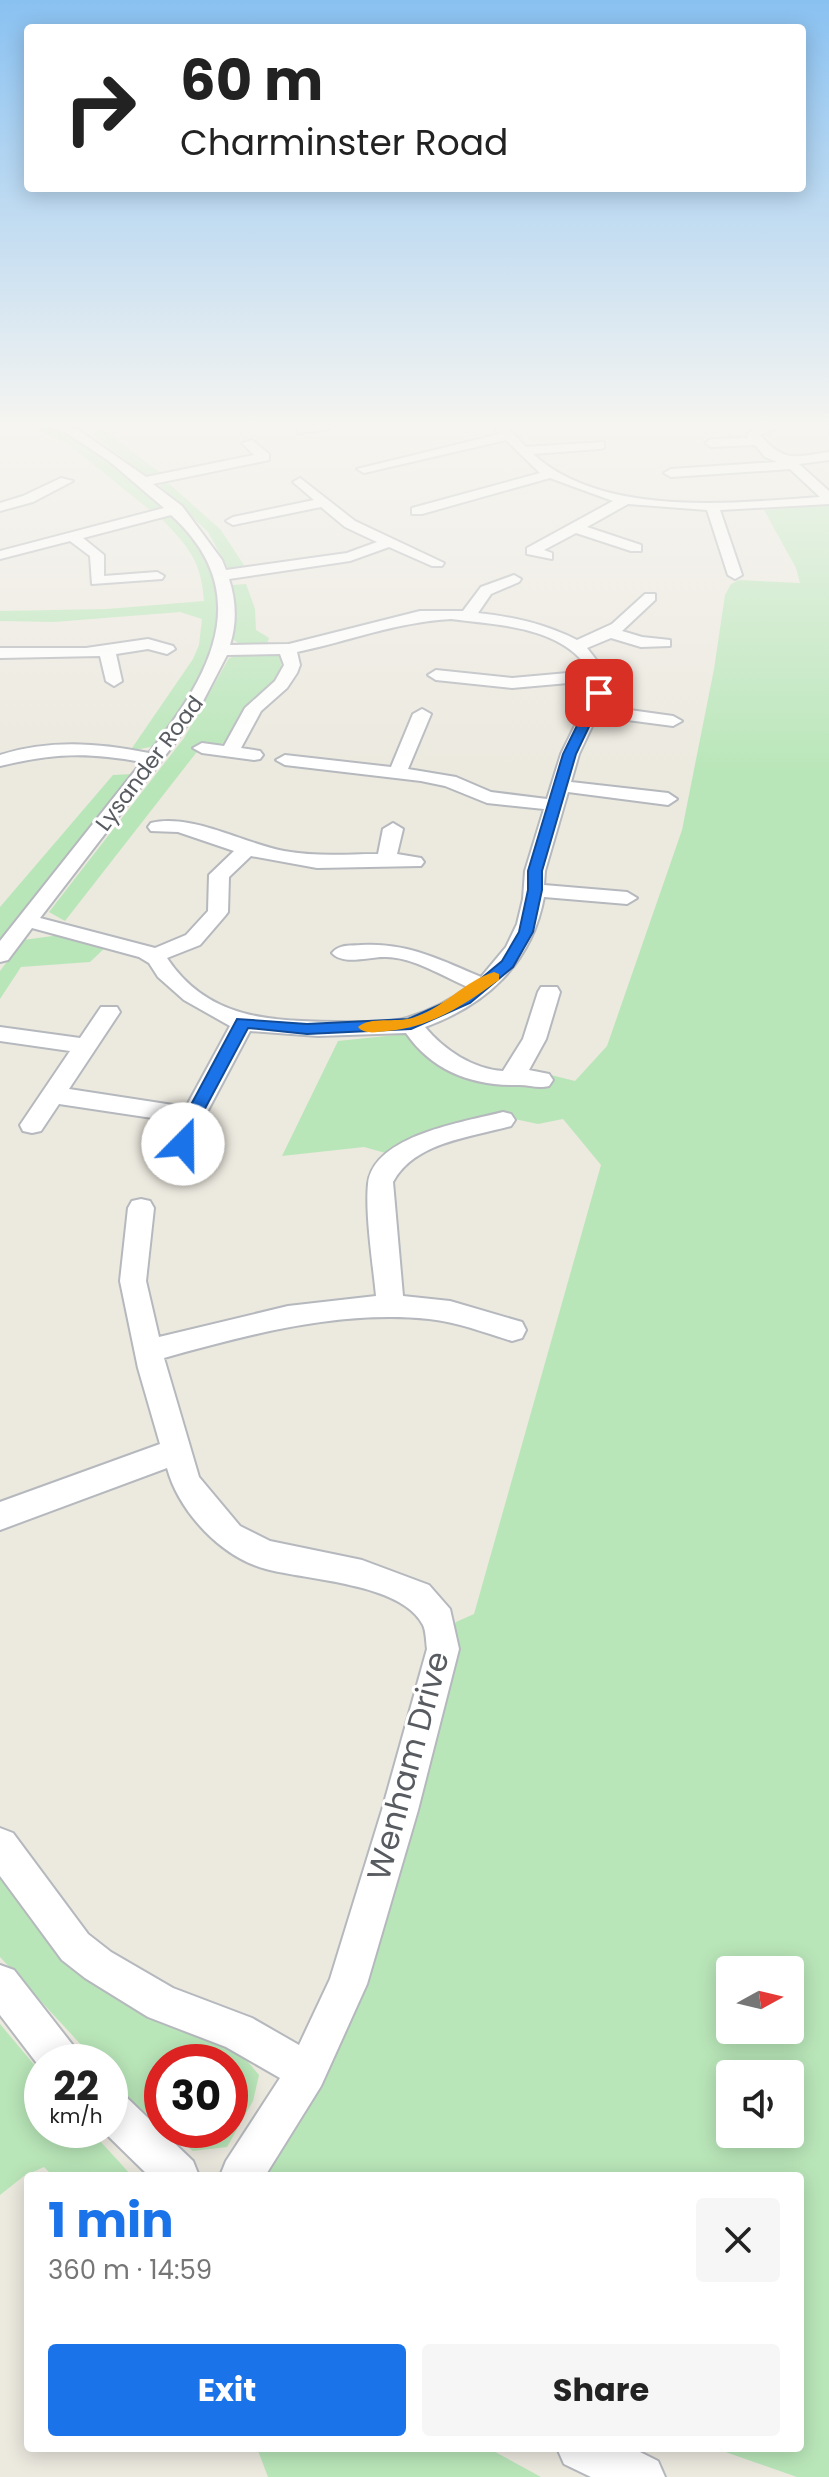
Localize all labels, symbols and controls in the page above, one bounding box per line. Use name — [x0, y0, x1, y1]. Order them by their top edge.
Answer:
text: 60 m — [180, 41, 323, 120]
icon: right — [48, 56, 152, 160]
text: Charminster Road — [180, 117, 508, 168]
pin — [565, 659, 633, 727]
icon: arrive — [577, 671, 621, 715]
street label: Lysander Road — [88, 689, 211, 837]
position arrow — [141, 1102, 225, 1186]
street label: Wenham Drive — [355, 1646, 460, 1885]
north arrow — [716, 1956, 804, 2044]
map controls — [716, 1956, 804, 2148]
speed limit sign: 30 — [144, 2044, 248, 2148]
text: 22 — [53, 2058, 99, 2114]
button: sound — [716, 2060, 804, 2148]
text: km/h — [49, 2102, 103, 2130]
text: 1 min — [48, 2187, 174, 2254]
button: close — [696, 2198, 780, 2282]
text: 360 m · 14:59 — [48, 2252, 212, 2288]
button: Exit — [48, 2344, 406, 2436]
button: Share — [422, 2344, 780, 2436]

